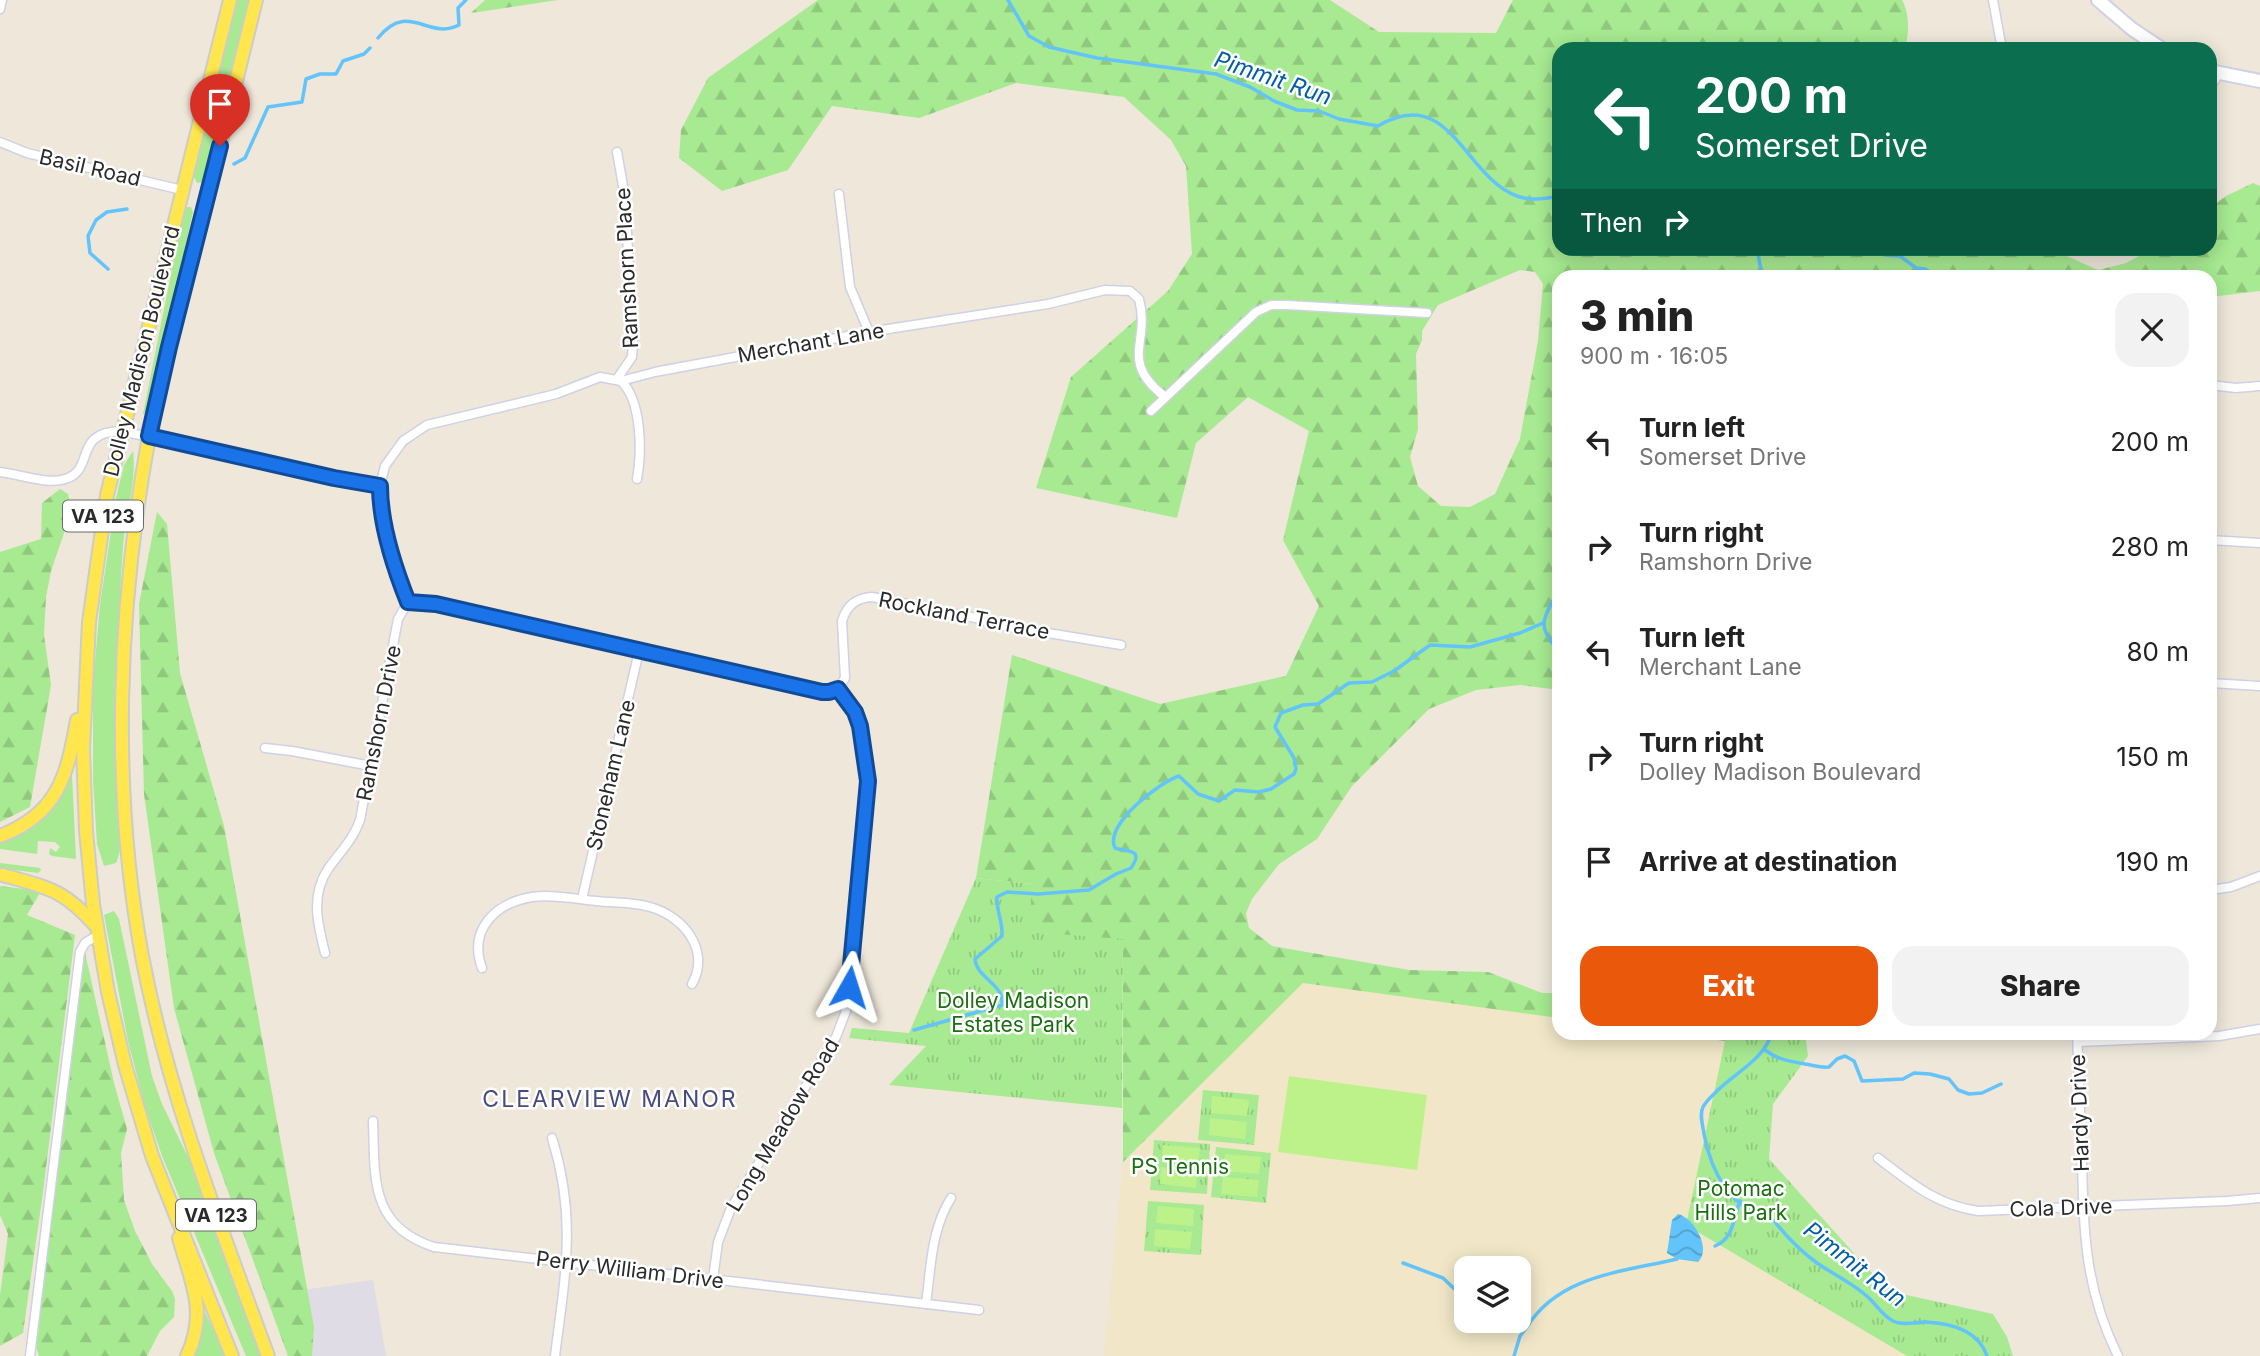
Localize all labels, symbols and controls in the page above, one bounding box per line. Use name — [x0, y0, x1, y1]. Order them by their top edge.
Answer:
water label: Pimmit Run — [1211, 45, 1335, 111]
text: 200 m — [1695, 66, 1848, 125]
icon: left — [1580, 70, 1671, 161]
pin — [190, 74, 250, 146]
icon: arrive — [201, 85, 239, 123]
text: Somerset Drive — [1695, 126, 1928, 165]
street label: Basil Road — [37, 144, 143, 191]
street label: Ramshorn Place — [610, 187, 643, 349]
icon: right — [1657, 203, 1695, 241]
text: Then — [1580, 207, 1643, 238]
street label: Dolley Madison Boulevard — [98, 223, 185, 479]
text: 3 min — [1580, 290, 1694, 341]
button: close — [2115, 293, 2189, 367]
street label: Merchant Lane — [736, 317, 886, 368]
text: 900 m · 16:05 — [1580, 342, 1728, 370]
text: Turn left — [1639, 412, 1745, 443]
icon: left — [1580, 423, 1618, 461]
text: 200 m — [2110, 426, 2189, 457]
text: Somerset Drive — [1639, 443, 1806, 471]
road number: VA 123 — [63, 500, 143, 531]
text: Turn right — [1639, 517, 1764, 548]
icon: right — [1580, 528, 1618, 566]
text: 280 m — [2111, 531, 2189, 562]
text: Ramshorn Drive — [1639, 548, 1812, 576]
street label: Rockland Terrace — [876, 587, 1052, 644]
text: Turn left — [1639, 622, 1745, 653]
icon: left — [1580, 633, 1618, 671]
text: 80 m — [2126, 636, 2189, 667]
street label: Ramshorn Drive — [351, 643, 406, 803]
text: Merchant Lane — [1639, 653, 1802, 681]
street label: Stoneham Lane — [581, 697, 640, 853]
text: Turn right — [1639, 727, 1764, 758]
icon: right — [1580, 738, 1618, 776]
text: 150 m — [2116, 741, 2189, 772]
text: Dolley Madison Boulevard — [1639, 758, 1921, 786]
icon: arrive — [1580, 843, 1618, 881]
text: Arrive at destination — [1639, 846, 1898, 877]
text: 190 m — [2116, 846, 2189, 877]
button: Exit — [1580, 946, 1878, 1026]
button: Share — [1892, 946, 2189, 1026]
position arrow — [812, 950, 886, 1024]
park label: Dolley Madison Estates Park — [937, 988, 1089, 1037]
street label: Long Meadow Road — [721, 1034, 844, 1216]
street label: Hardy Drive — [2065, 1054, 2094, 1172]
district label: CLEARVIEW MANOR — [482, 1085, 738, 1113]
park label: PS Tennis — [1131, 1154, 1229, 1179]
park label: Potomac Hills Park — [1695, 1176, 1788, 1225]
street label: Cola Drive — [2009, 1193, 2113, 1222]
road number: VA 123 — [176, 1200, 256, 1231]
water label: Pimmit Run — [1798, 1215, 1912, 1313]
street label: Perry William Drive — [535, 1246, 725, 1293]
map controls — [1454, 1256, 1531, 1333]
button: layers — [1454, 1256, 1531, 1333]

